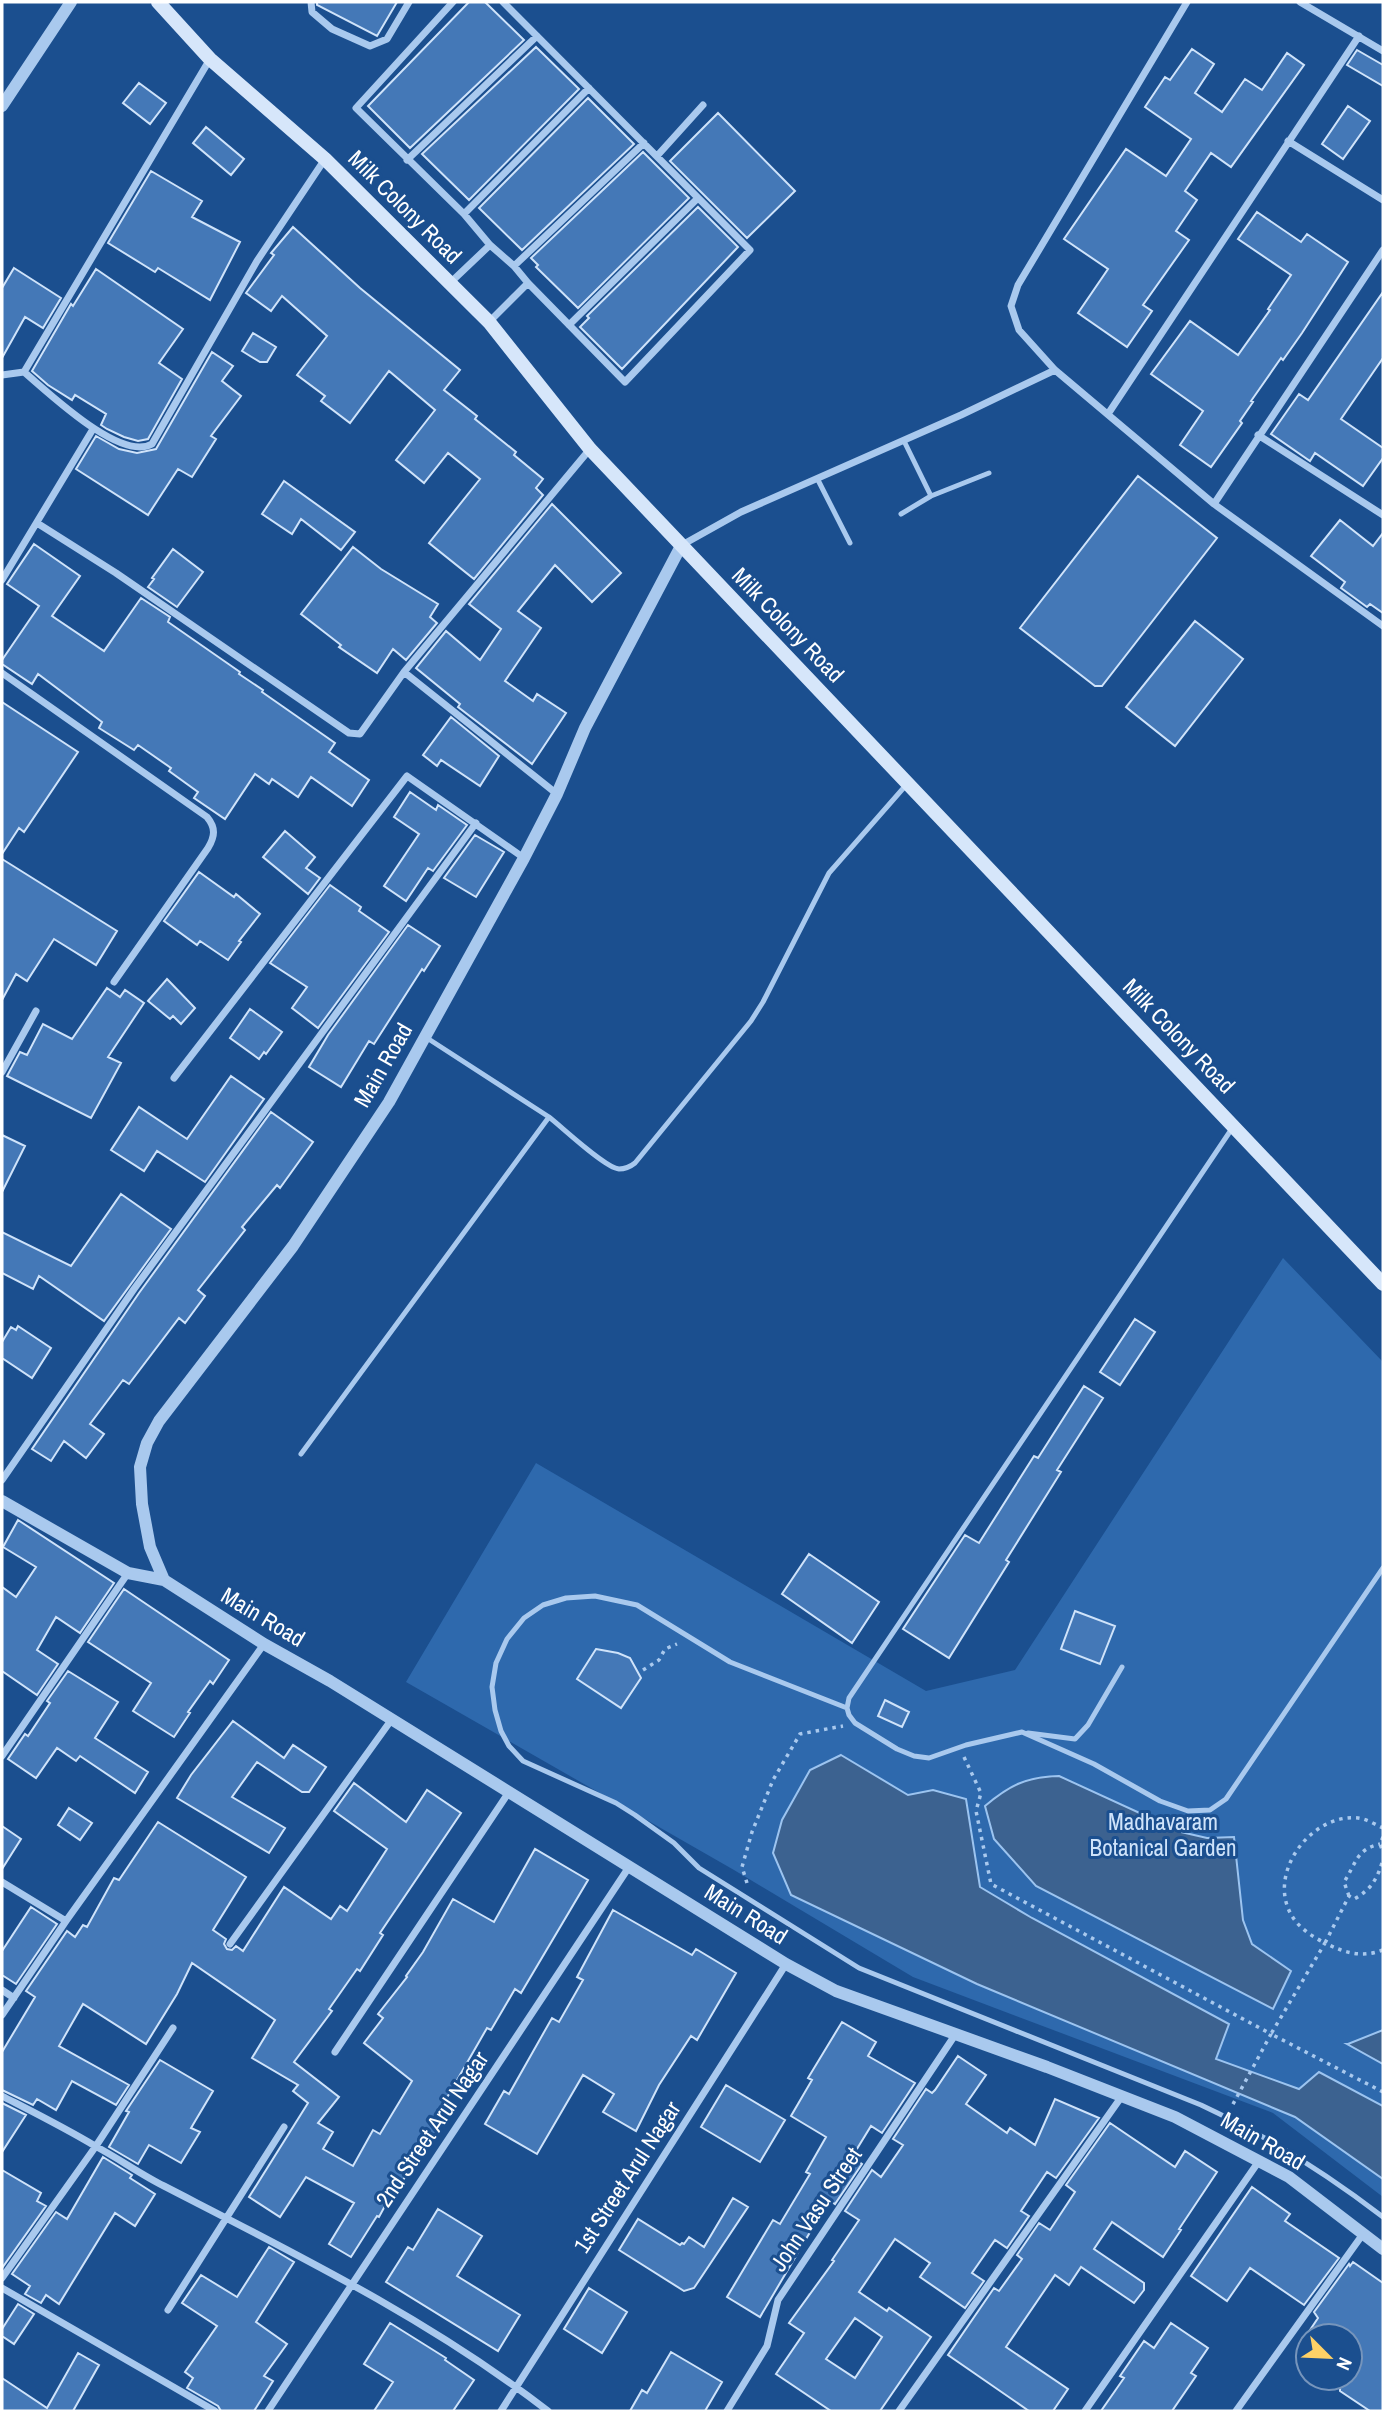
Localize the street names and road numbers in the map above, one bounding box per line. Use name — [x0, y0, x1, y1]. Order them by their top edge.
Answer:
street label: Milk Colony Road — [342, 143, 469, 270]
street label: Milk Colony Road — [726, 560, 851, 689]
street label: Milk Colony Road — [1117, 971, 1242, 1100]
street label: Main Road — [346, 1017, 419, 1112]
street label: Main Road — [216, 1580, 311, 1654]
street label: Main Road — [699, 1876, 794, 1951]
street label: 2nd Street Arul Nagar — [368, 2044, 496, 2213]
street label: 1st Street Arul Nagar — [566, 2094, 688, 2259]
street label: Main Road — [1216, 2104, 1311, 2177]
street label: John Vasu Street — [763, 2141, 869, 2277]

